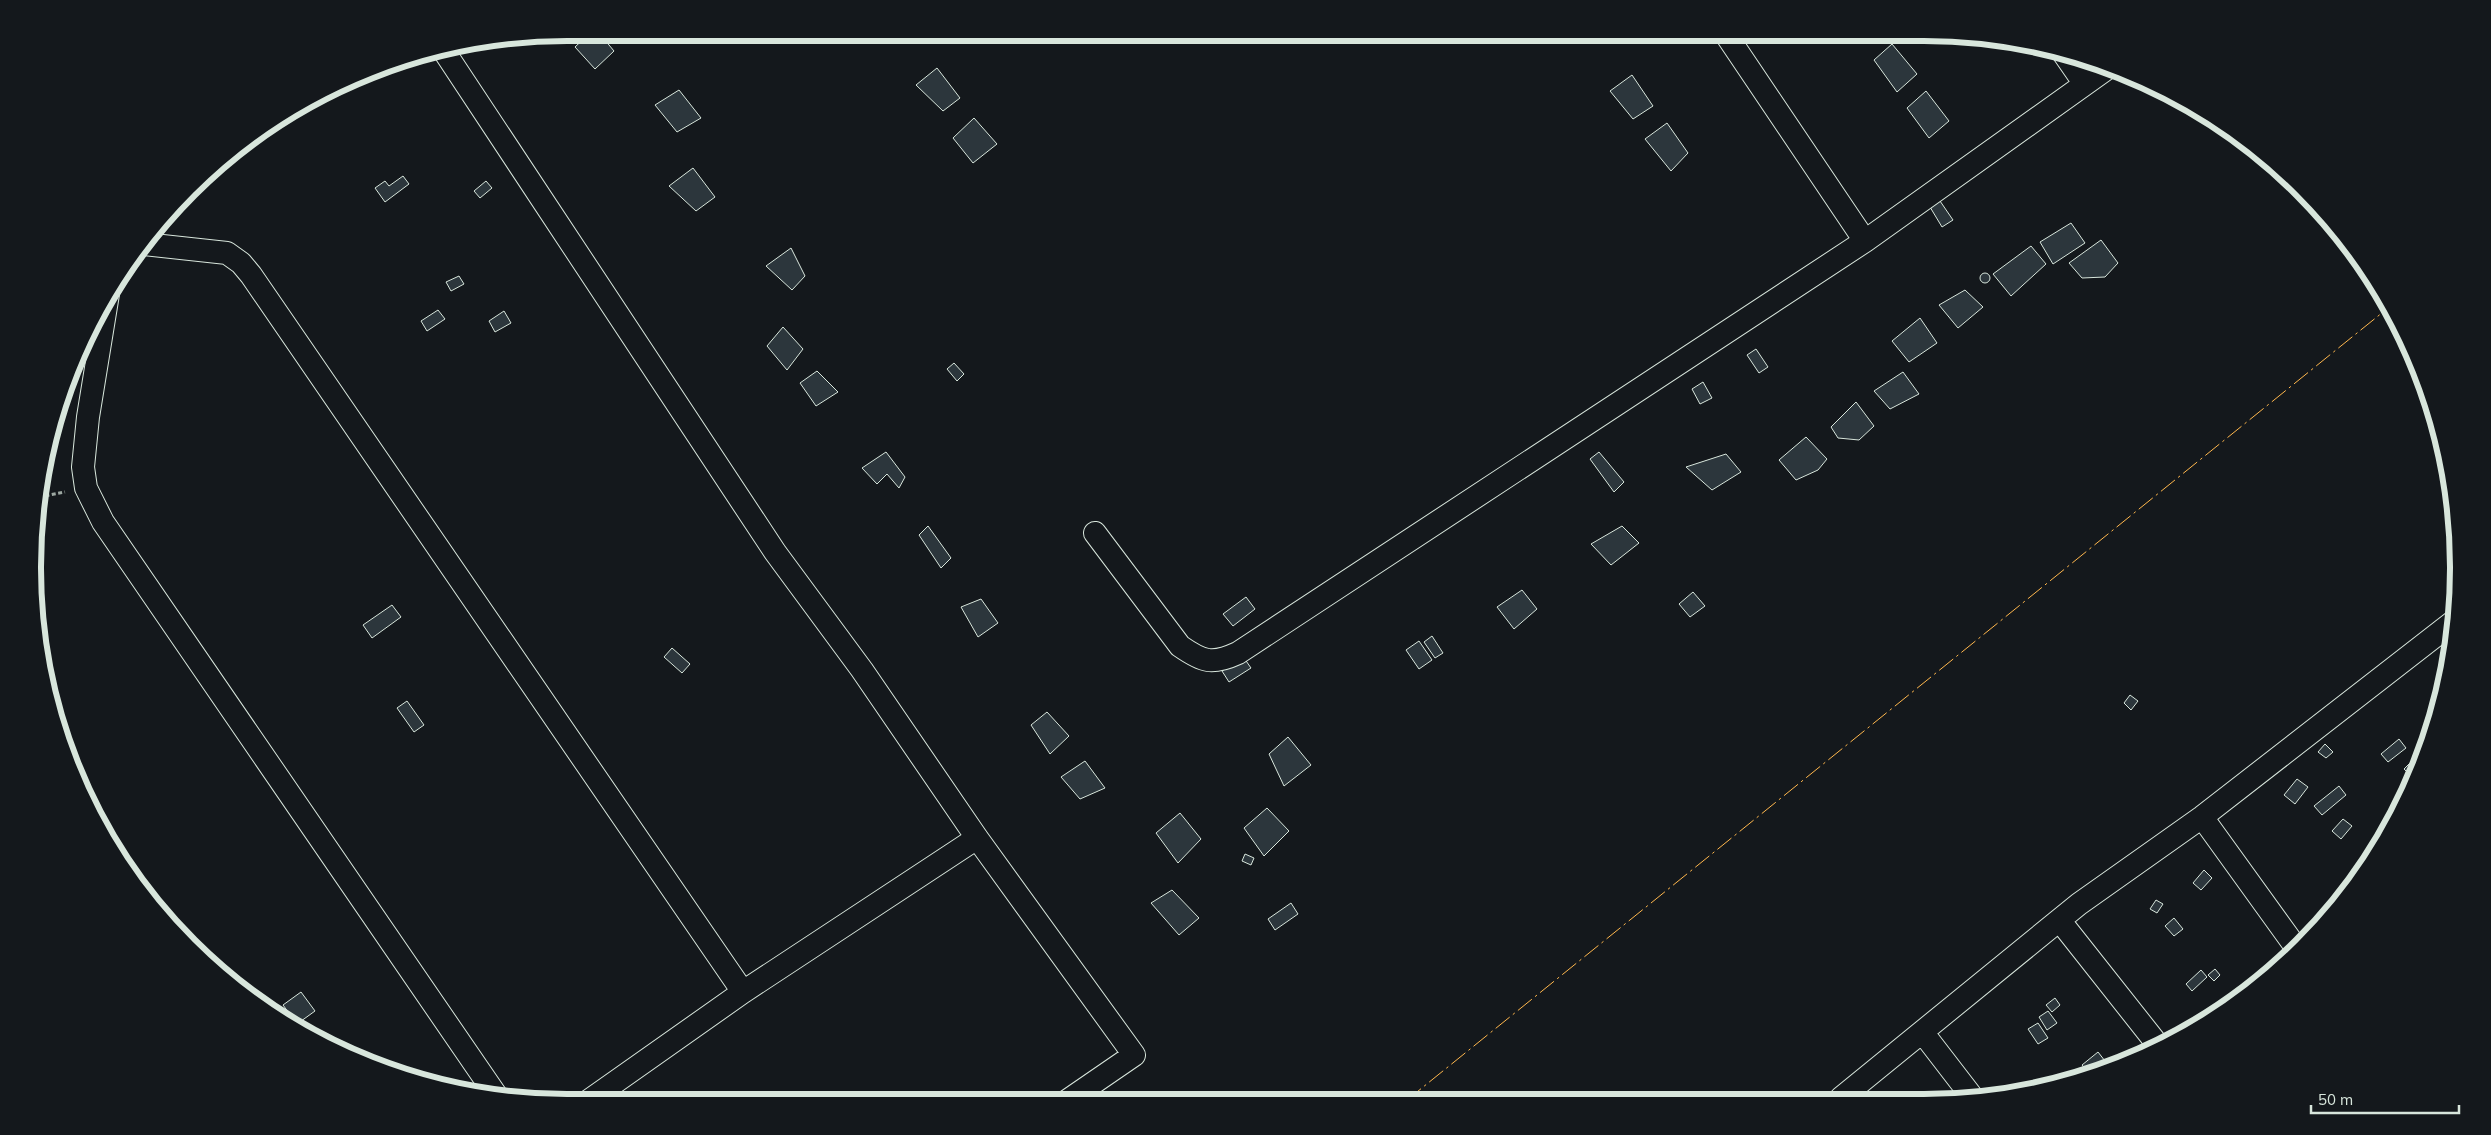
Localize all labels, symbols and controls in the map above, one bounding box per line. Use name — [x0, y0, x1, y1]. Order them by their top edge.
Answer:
scale bar — [2311, 1082, 2458, 1114]
text: 50 m — [2318, 1090, 2353, 1109]

